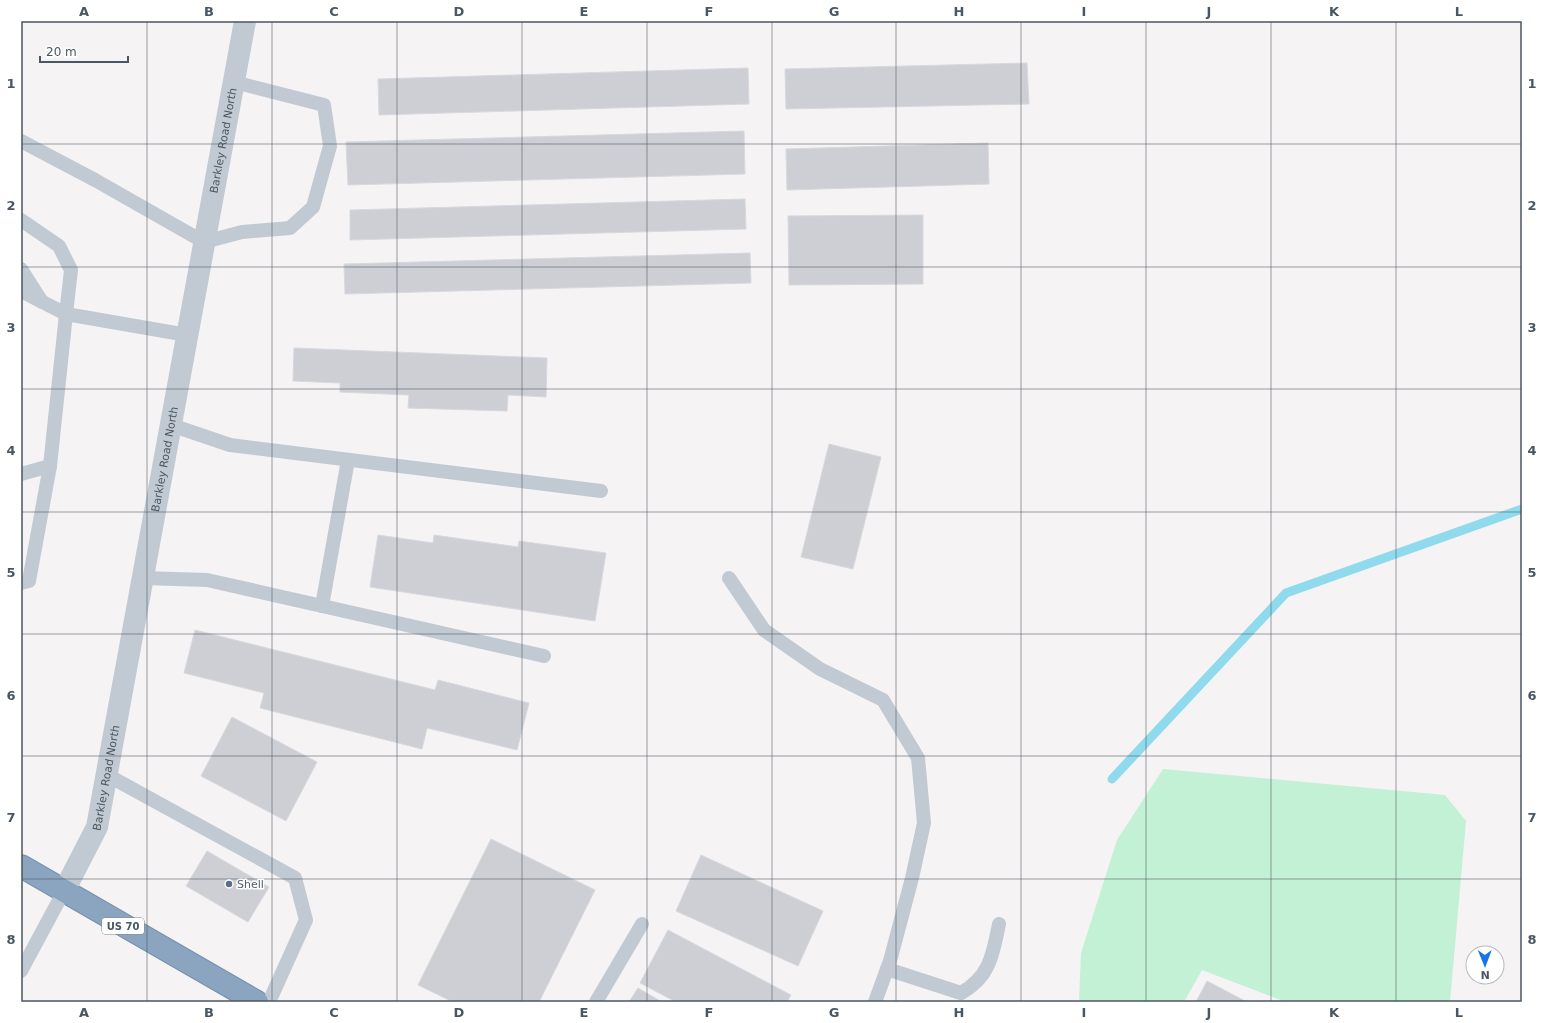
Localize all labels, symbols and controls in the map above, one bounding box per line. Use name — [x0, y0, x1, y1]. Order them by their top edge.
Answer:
text: A — [79, 4, 89, 19]
text: B — [204, 4, 214, 19]
text: C — [329, 4, 339, 19]
text: D — [454, 4, 465, 19]
text: E — [580, 4, 588, 19]
text: F — [705, 4, 713, 19]
text: G — [829, 4, 839, 19]
text: H — [954, 4, 964, 19]
text: I — [1082, 4, 1086, 19]
text: J — [1206, 4, 1211, 19]
text: K — [1329, 4, 1340, 19]
text: L — [1455, 4, 1463, 19]
scale bar — [40, 38, 128, 64]
text: 20 m — [46, 45, 77, 59]
text: 1 — [6, 76, 16, 91]
text: 1 — [1527, 76, 1537, 91]
street label: Barkley Road North — [207, 87, 239, 194]
text: 2 — [6, 198, 16, 213]
text: 2 — [1527, 198, 1537, 213]
text: 3 — [6, 320, 16, 335]
text: 3 — [1527, 320, 1537, 335]
street label: Barkley Road North — [148, 405, 181, 513]
text: 4 — [6, 443, 16, 458]
text: 4 — [1527, 443, 1537, 458]
text: 5 — [6, 565, 16, 580]
text: 5 — [1527, 565, 1537, 580]
text: 6 — [6, 688, 16, 703]
text: 6 — [1527, 688, 1537, 703]
street label: Barkley Road North — [90, 724, 122, 832]
text: 7 — [6, 810, 16, 825]
text: 7 — [1527, 810, 1537, 825]
place label: Shell — [237, 878, 264, 891]
marker: Shell — [224, 879, 234, 889]
road number: US 70 — [102, 918, 144, 934]
text: 8 — [6, 932, 16, 947]
text: 8 — [1527, 932, 1537, 947]
north arrow — [1465, 945, 1505, 985]
text: N — [1480, 968, 1490, 981]
text: A — [79, 1005, 89, 1020]
text: B — [204, 1005, 214, 1020]
text: C — [329, 1005, 339, 1020]
text: D — [454, 1005, 465, 1020]
text: E — [580, 1005, 588, 1020]
text: F — [705, 1005, 713, 1020]
text: G — [829, 1005, 839, 1020]
text: H — [954, 1005, 964, 1020]
text: I — [1082, 1005, 1086, 1020]
text: J — [1206, 1005, 1211, 1020]
text: K — [1329, 1005, 1340, 1020]
text: L — [1455, 1005, 1463, 1020]

